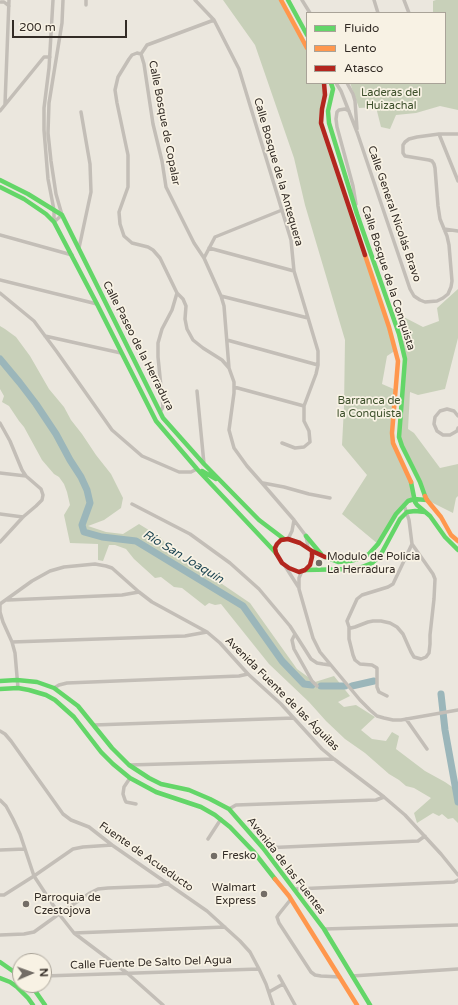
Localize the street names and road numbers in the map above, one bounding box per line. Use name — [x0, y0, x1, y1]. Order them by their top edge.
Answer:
street label: Calle Bosque de Copalar — [145, 59, 183, 187]
street label: Calle Bosque de la Antequera — [250, 96, 306, 248]
street label: Calle General Nicolás Bravo — [364, 144, 424, 284]
street label: Calle Bosque de la Conquista — [358, 204, 418, 352]
street label: Calle Paseo de la Herradura — [100, 279, 176, 413]
street label: Avenida Fuente de las Águilas — [222, 634, 342, 754]
street label: Avenida de las Fuentes — [244, 815, 328, 917]
street label: Fuente de Acueducto — [96, 819, 196, 895]
street label: Calle Fuente De Salto Del Agua — [70, 954, 232, 972]

